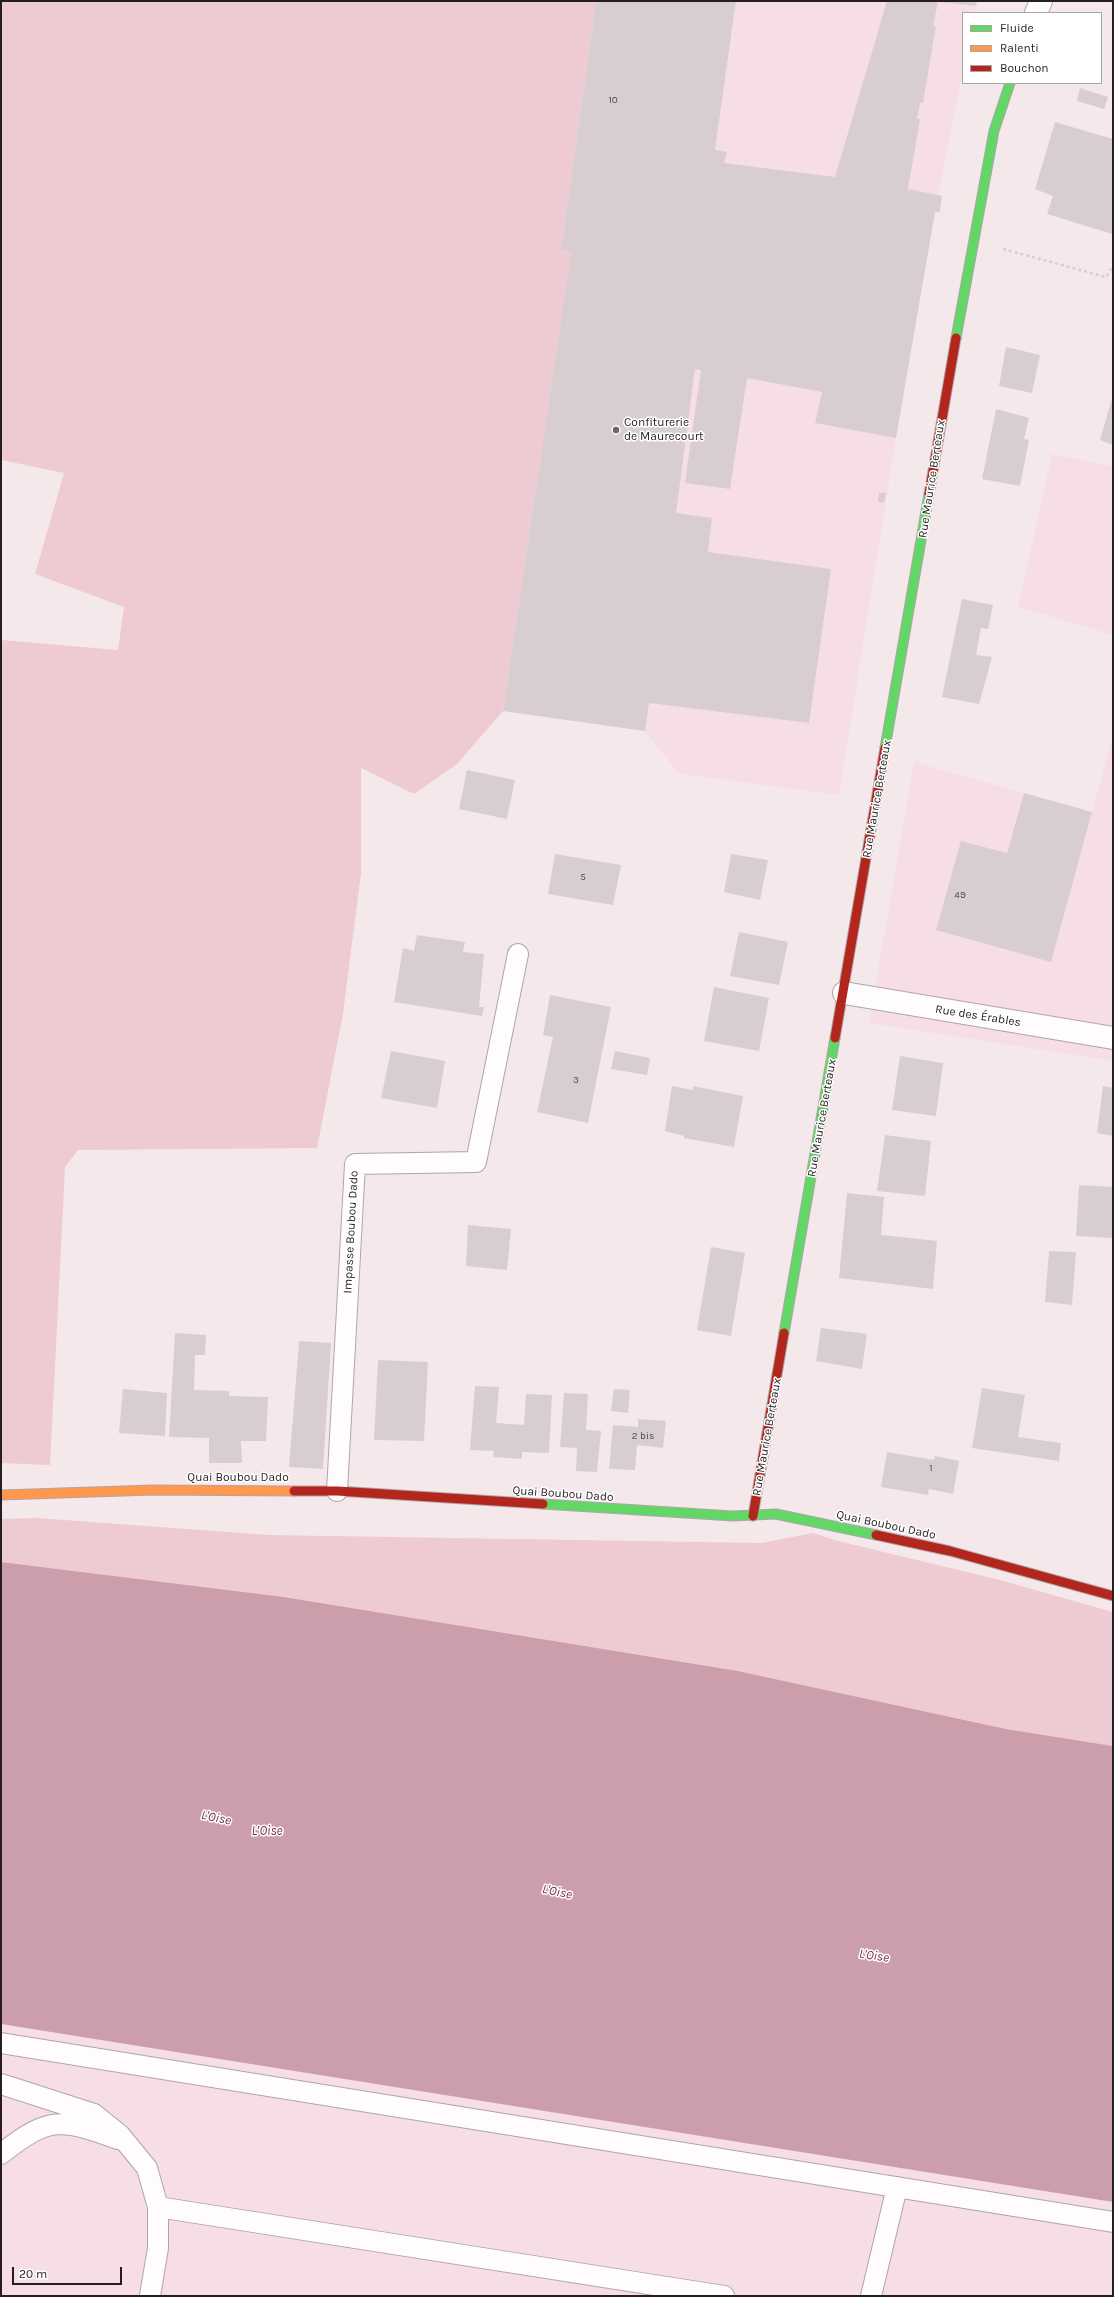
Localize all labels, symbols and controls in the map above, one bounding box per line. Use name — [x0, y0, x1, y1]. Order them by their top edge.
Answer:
legend — [962, 12, 1102, 84]
text: Fluide — [1000, 21, 1034, 35]
text: Ralenti — [1000, 41, 1039, 55]
text: Bouchon — [1000, 61, 1049, 75]
house number: 10 — [608, 94, 618, 106]
place label: Confiturerie de Maurecourt — [624, 416, 704, 444]
street label: Rue Maurice Berteaux — [916, 419, 948, 539]
marker: Confiturerie de Maurecourt — [611, 425, 621, 435]
street label: Rue Maurice Berteaux — [860, 739, 894, 859]
house number: 5 — [580, 871, 586, 883]
house number: 49 — [954, 889, 966, 901]
street label: Rue des Érables — [934, 1002, 1022, 1030]
street label: Rue Maurice Berteaux — [805, 1058, 839, 1178]
house number: 3 — [573, 1074, 579, 1086]
street label: Impasse Boubou Dado — [341, 1170, 361, 1294]
street label: Rue Maurice Berteaux — [750, 1377, 784, 1497]
house number: 2 bis — [632, 1430, 654, 1442]
house number: 1 — [929, 1462, 933, 1474]
street label: Quai Boubou Dado — [187, 1471, 289, 1485]
street label: Quai Boubou Dado — [512, 1483, 614, 1505]
street label: Quai Boubou Dado — [835, 1507, 937, 1543]
water label: L'Oise — [200, 1807, 232, 1829]
water label: L’Oise — [251, 1823, 283, 1839]
water label: L'Oise — [541, 1881, 573, 1903]
water label: L'Oise — [858, 1946, 890, 1966]
scale bar — [14, 2259, 124, 2285]
text: 20 m — [19, 2267, 47, 2281]

